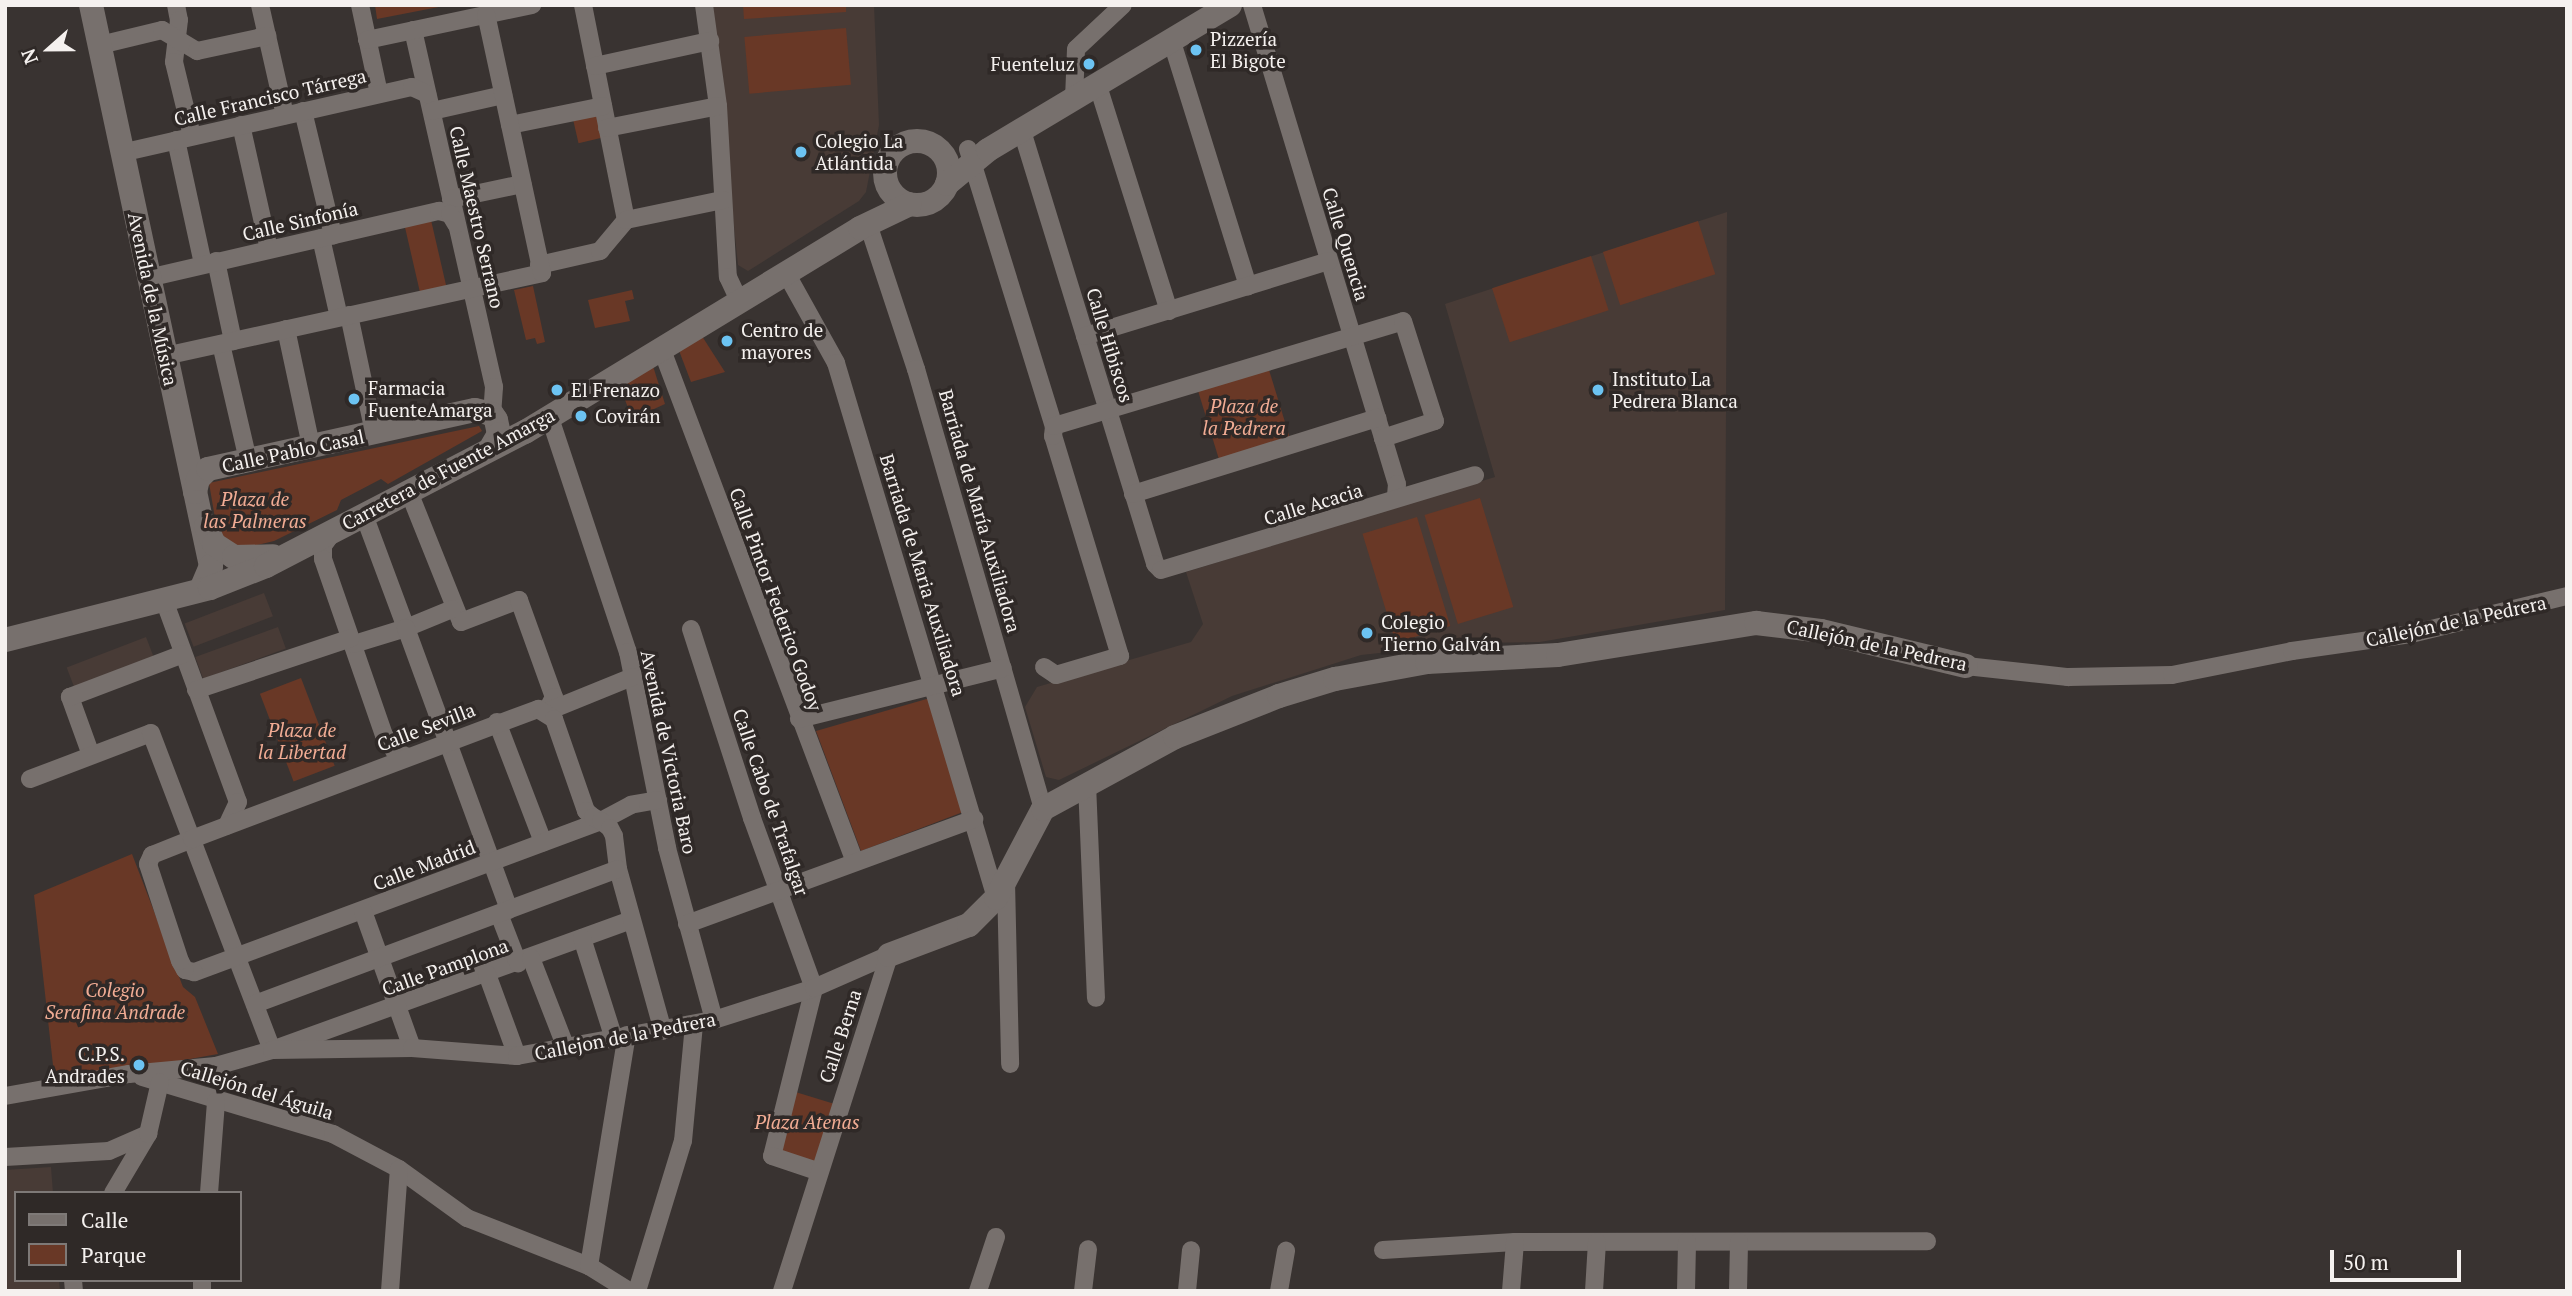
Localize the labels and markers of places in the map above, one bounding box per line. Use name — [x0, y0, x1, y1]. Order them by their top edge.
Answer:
place label: Pizzería El Bigote — [1210, 28, 1286, 72]
marker: Pizzería El Bigote — [1188, 42, 1204, 58]
place label: Fuenteluz — [990, 53, 1075, 75]
marker: Fuenteluz — [1081, 56, 1097, 72]
place label: Colegio La Atlántida — [815, 130, 903, 174]
marker: Colegio La Atlántida — [793, 144, 809, 160]
place label: Centro de mayores — [741, 319, 823, 363]
marker: Centro de mayores — [719, 333, 735, 349]
place label: Instituto La Pedrera Blanca — [1612, 368, 1738, 412]
place label: Farmacia FuenteAmarga — [368, 377, 493, 421]
place label: El Frenazo — [571, 379, 660, 401]
marker: El Frenazo — [549, 382, 565, 398]
marker: Instituto La Pedrera Blanca — [1590, 382, 1606, 398]
marker: Farmacia FuenteAmarga — [346, 391, 362, 407]
place label: Covirán — [595, 405, 660, 427]
marker: Covirán — [573, 408, 589, 424]
place label: Colegio Tierno Galván — [1381, 611, 1501, 655]
marker: Colegio Tierno Galván — [1359, 625, 1375, 641]
place label: C.P.S. Andrades — [45, 1043, 125, 1087]
marker: C.P.S. Andrades — [131, 1057, 147, 1073]

